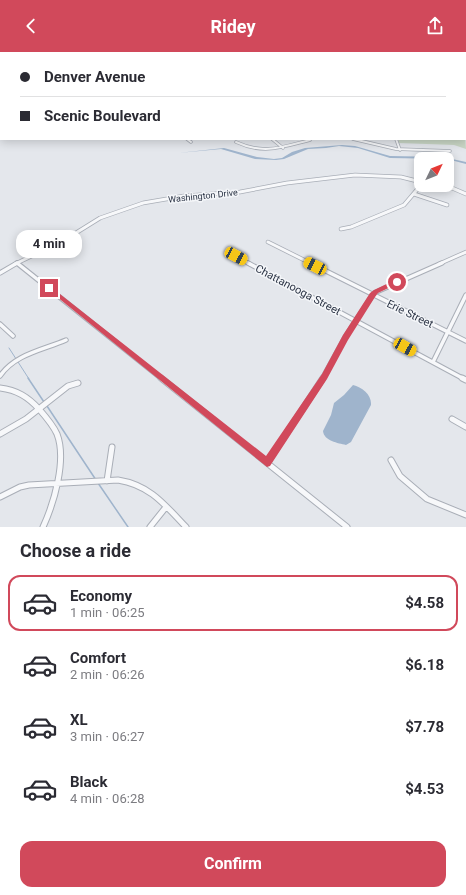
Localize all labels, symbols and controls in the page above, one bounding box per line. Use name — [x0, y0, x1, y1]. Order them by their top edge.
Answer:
icon: back — [20, 15, 42, 37]
icon: share — [424, 15, 446, 37]
text: Ridey — [210, 16, 256, 37]
text: Denver Avenue — [44, 68, 145, 86]
text: Scenic Boulevard — [44, 107, 161, 125]
north arrow — [414, 152, 454, 192]
map controls — [414, 152, 454, 192]
street label: Washington Drive — [168, 187, 239, 205]
callout: 4 min — [16, 230, 82, 258]
text: 4 min — [33, 236, 65, 251]
car — [223, 245, 249, 267]
car — [302, 255, 328, 277]
street label: Chattanooga Street — [253, 262, 343, 318]
route start — [388, 273, 406, 291]
route end — [40, 279, 58, 297]
street label: Erie Street — [385, 297, 436, 331]
car — [392, 336, 418, 358]
text: Choose a ride — [20, 540, 131, 561]
icon: car — [22, 585, 58, 621]
text: Economy — [70, 587, 132, 605]
text: $4.58 — [405, 594, 444, 612]
text: 1 min · 06:25 — [70, 605, 145, 620]
icon: car — [22, 647, 58, 683]
text: Comfort — [70, 649, 126, 667]
text: $6.18 — [405, 656, 444, 674]
text: 2 min · 06:26 — [70, 667, 145, 682]
icon: car — [22, 709, 58, 745]
text: XL — [70, 711, 88, 729]
text: $7.78 — [405, 718, 444, 736]
text: 3 min · 06:27 — [70, 729, 145, 744]
icon: car — [22, 771, 58, 807]
text: Black — [70, 773, 107, 791]
text: $4.53 — [405, 780, 444, 798]
text: 4 min · 06:28 — [70, 791, 145, 806]
button: Confirm — [20, 841, 446, 887]

